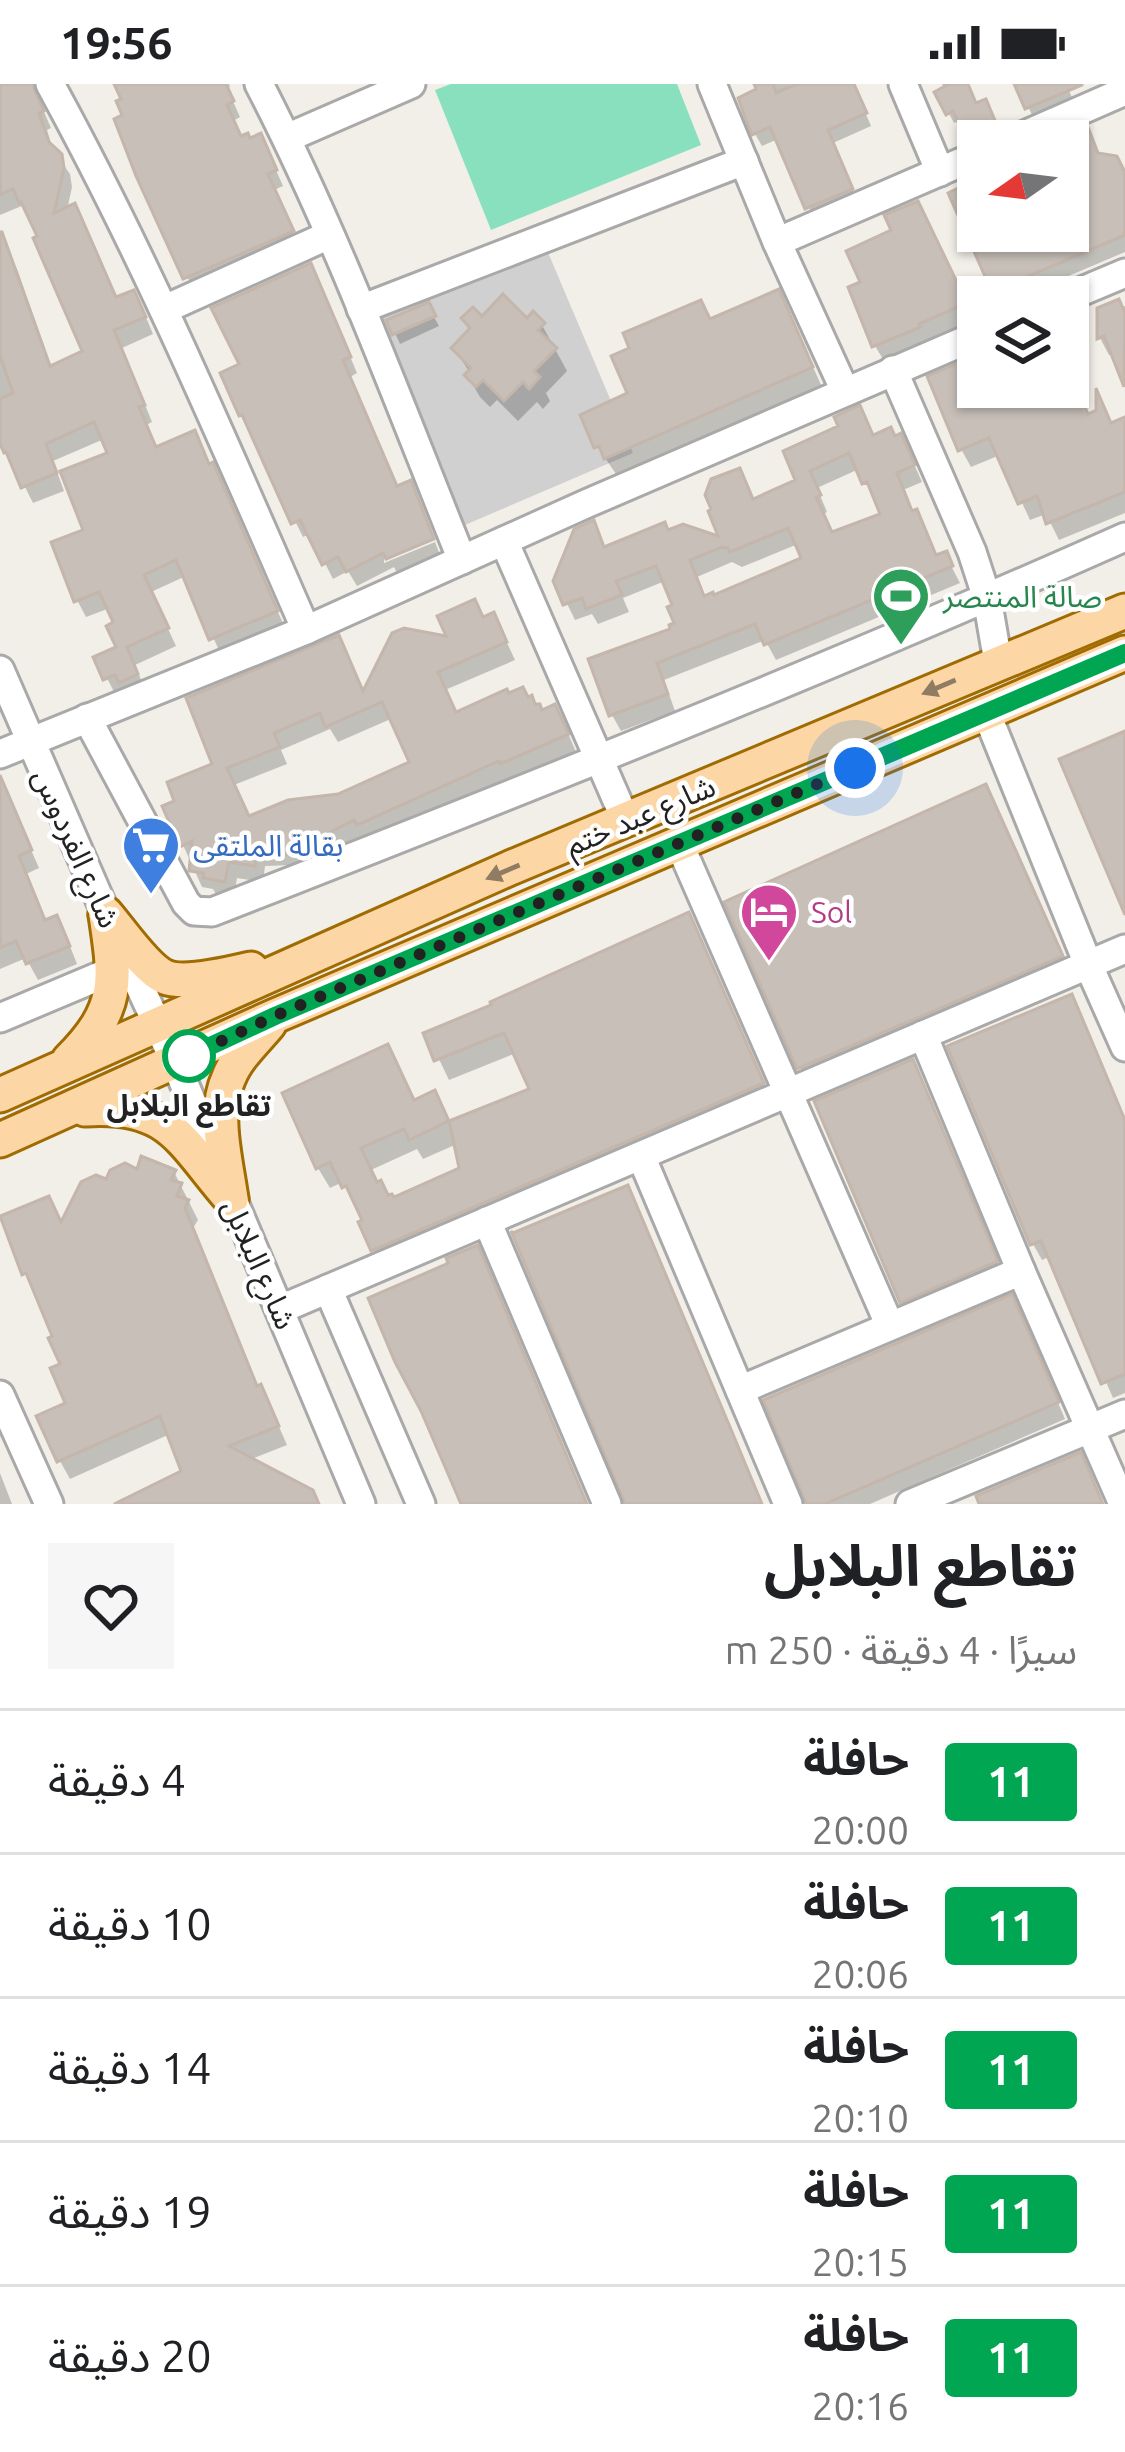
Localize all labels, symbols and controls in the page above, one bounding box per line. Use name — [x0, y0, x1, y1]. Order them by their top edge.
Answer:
text: 19:56 — [60, 17, 173, 68]
north arrow — [957, 120, 1089, 252]
map controls — [957, 120, 1089, 408]
button: layers — [957, 276, 1089, 408]
sports icon: صالة المنتصر — [870, 565, 932, 647]
place label: صالة المنتصر — [942, 579, 1102, 614]
one-way arrow — [922, 678, 957, 698]
your location — [825, 738, 885, 798]
street label: شارع الفردوس — [21, 763, 127, 935]
street label: شارع عبد ختم — [560, 768, 723, 868]
supermarket icon: بقالة الملتقى — [120, 814, 182, 896]
place label: بقالة الملتقى — [193, 828, 343, 863]
one-way arrow — [484, 863, 520, 882]
hotel icon: Sol — [738, 881, 800, 963]
place label: Sol — [811, 895, 852, 929]
marker: تقاطع البلابل — [164, 1031, 214, 1081]
place label: تقاطع البلابل — [107, 1088, 272, 1128]
street label: شارع البلابل — [211, 1194, 304, 1337]
text: تقاطع البلابل — [764, 1533, 1077, 1597]
button: heart — [48, 1543, 174, 1669]
text: سيرًا · 4 دقيقة · 250 m — [725, 1628, 1077, 1671]
text: حافلة — [803, 1733, 909, 1784]
text: 4 دقيقة — [48, 1754, 186, 1805]
text: 11 — [987, 1758, 1035, 1805]
text: 20:00 — [811, 1808, 909, 1851]
text: حافلة — [803, 1877, 909, 1928]
text: 10 دقيقة — [48, 1898, 212, 1949]
text: 11 — [987, 1902, 1035, 1949]
text: 20:06 — [811, 1952, 909, 1995]
text: حافلة — [803, 2021, 909, 2072]
text: 14 دقيقة — [48, 2042, 212, 2093]
text: 11 — [987, 2046, 1035, 2093]
text: 20:10 — [811, 2096, 909, 2139]
text: حافلة — [803, 2165, 909, 2216]
text: 19 دقيقة — [48, 2186, 212, 2237]
text: 11 — [987, 2190, 1035, 2237]
text: 20:15 — [811, 2240, 909, 2283]
text: حافلة — [803, 2309, 909, 2360]
text: 20 دقيقة — [48, 2330, 212, 2381]
text: 11 — [987, 2334, 1035, 2381]
text: 20:16 — [811, 2384, 909, 2427]

